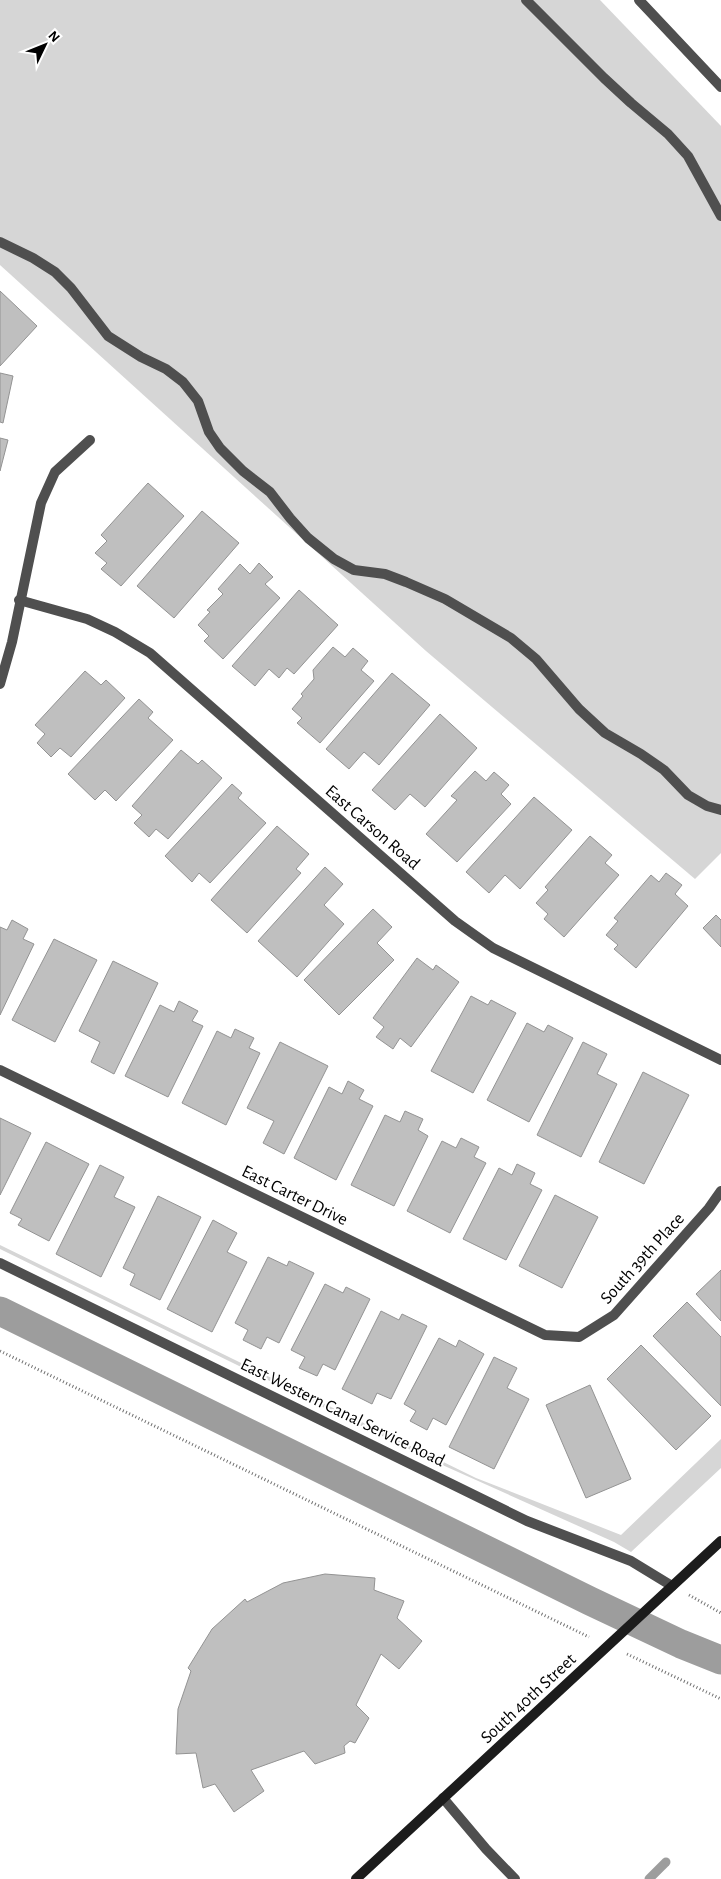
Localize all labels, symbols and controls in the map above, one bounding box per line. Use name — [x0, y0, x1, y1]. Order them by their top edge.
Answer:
north arrow — [20, 20, 70, 70]
text: N — [45, 28, 62, 45]
street label: East Carson Road — [322, 782, 423, 873]
street label: East Carter Drive — [239, 1163, 350, 1229]
street label: South 39th Place — [597, 1210, 688, 1308]
street label: East Western Canal Service Road — [237, 1355, 448, 1470]
street label: South 40th Street — [478, 1650, 580, 1747]

